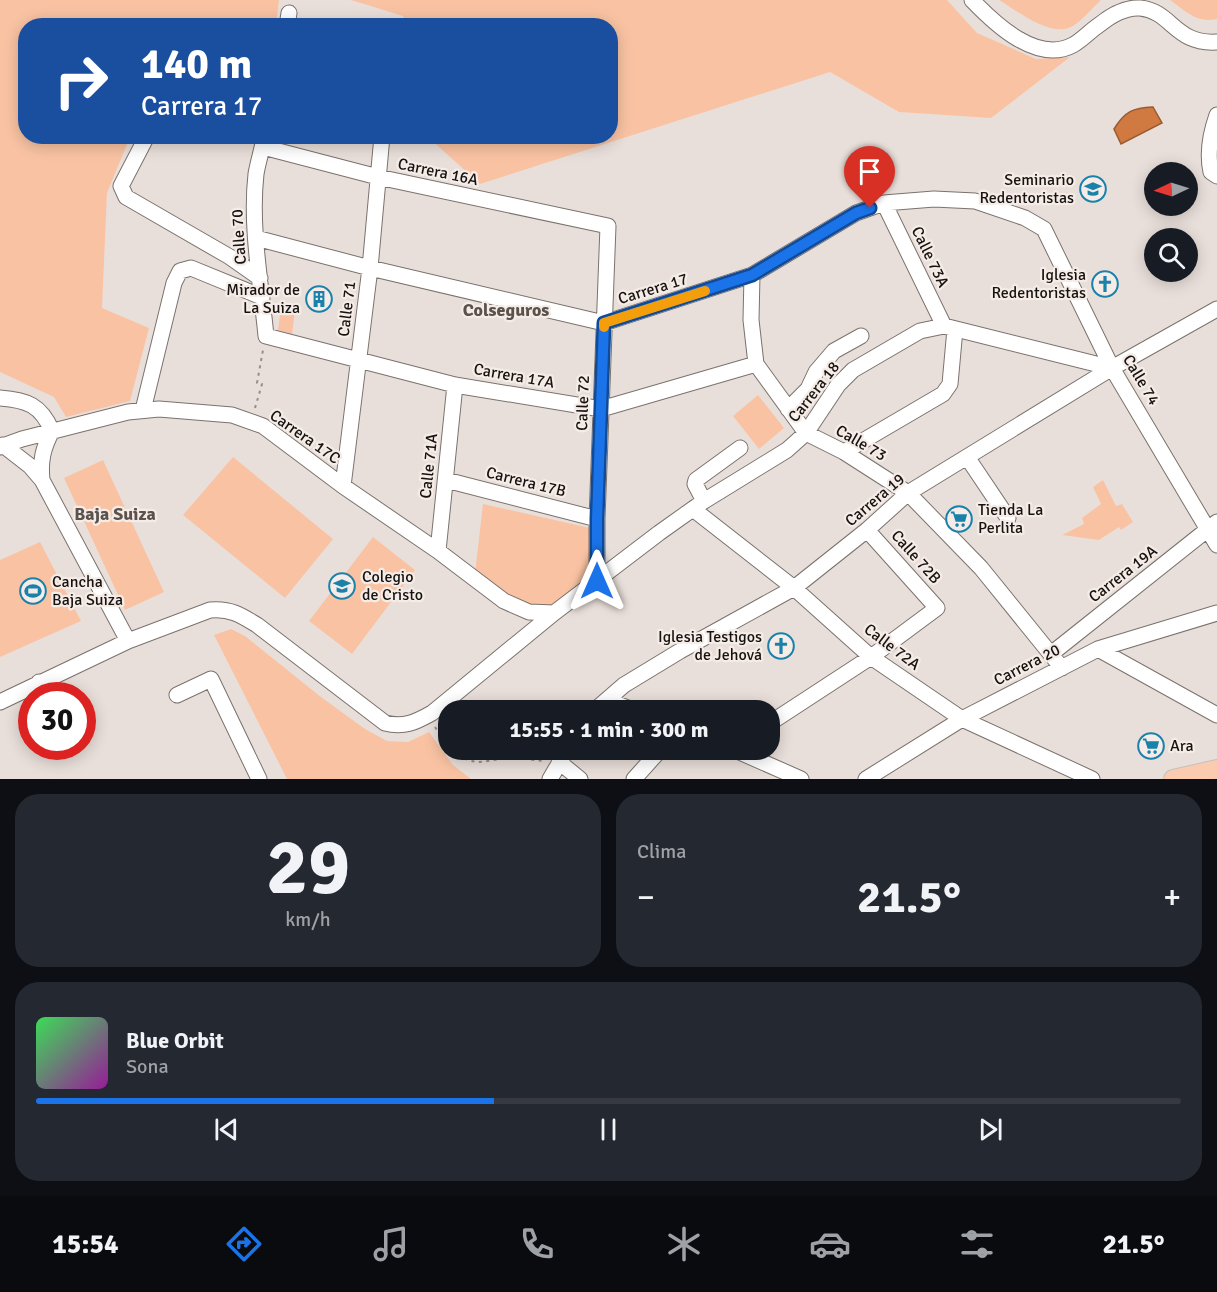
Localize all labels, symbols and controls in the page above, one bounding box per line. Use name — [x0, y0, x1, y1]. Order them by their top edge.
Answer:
text: 140 m — [141, 39, 252, 90]
icon: right — [42, 42, 120, 120]
text: Carrera 17 — [141, 90, 262, 123]
pin — [844, 146, 895, 208]
street label: Carrera 16A — [396, 154, 480, 190]
icon: arrive — [853, 155, 886, 188]
north arrow — [1144, 162, 1198, 216]
map controls — [1144, 162, 1198, 282]
place label: Seminario Redentoristas — [979, 170, 1074, 208]
school or university icon: Seminario Redentoristas — [1078, 174, 1108, 204]
street label: Calle 70 — [227, 209, 251, 265]
street label: Calle 73A — [907, 223, 953, 291]
button: search — [1144, 228, 1198, 282]
place label: Iglesia Redentoristas — [991, 265, 1086, 303]
street label: Carrera 17 — [616, 269, 690, 309]
church icon: Iglesia Redentoristas — [1090, 269, 1120, 299]
place label: Mirador de La Suiza — [226, 280, 300, 318]
street label: Calle 71 — [334, 280, 360, 338]
building icon: Mirador de La Suiza — [304, 284, 334, 314]
district label: Colseguros — [463, 299, 549, 321]
street label: Calle 74 — [1118, 351, 1164, 409]
street label: Carrera 18 — [784, 358, 844, 426]
street label: Carrera 17A — [472, 359, 556, 393]
street label: Calle 72 — [572, 375, 594, 431]
street label: Carrera 17C — [266, 405, 344, 469]
street label: Calle 73 — [832, 420, 890, 466]
street label: Calle 71A — [416, 432, 442, 500]
street label: Carrera 17B — [484, 462, 568, 502]
street label: Carrera 19 — [841, 469, 909, 531]
place label: Tienda La Perlita — [978, 500, 1043, 538]
district label: Baja Suiza — [74, 503, 156, 525]
supermarket icon: Tienda La Perlita — [944, 504, 974, 534]
street label: Calle 72B — [887, 526, 945, 588]
street label: Carrera 19A — [1085, 541, 1161, 607]
position arrow — [565, 549, 629, 613]
place label: Colegio de Cristo — [362, 567, 423, 605]
school or university icon: Colegio de Cristo — [327, 571, 357, 601]
place label: Cancha Baja Suiza — [52, 572, 123, 610]
sports icon: Cancha Baja Suiza — [18, 576, 48, 606]
street label: Calle 72A — [860, 619, 924, 675]
place label: Iglesia Testigos de Jehová — [658, 627, 762, 665]
church icon: Iglesia Testigos de Jehová — [766, 631, 796, 661]
street label: Carrera 20 — [990, 640, 1064, 690]
speed limit sign: 30 — [18, 682, 96, 760]
text: 15:55 · 1 min · 300 m — [509, 716, 709, 743]
supermarket icon: Ara — [1136, 731, 1166, 761]
place label: Ara — [1170, 736, 1194, 756]
text: 29 — [266, 820, 350, 916]
text: Clima — [637, 839, 686, 864]
text: 21.5° — [857, 870, 961, 925]
text: − — [637, 877, 655, 918]
text: + — [1163, 877, 1181, 918]
text: km/h — [285, 907, 331, 932]
text: Blue Orbit — [126, 1027, 224, 1054]
text: Sona — [126, 1054, 169, 1079]
icon: previous — [210, 1113, 243, 1146]
icon: pause — [592, 1113, 625, 1146]
icon: next — [974, 1113, 1007, 1146]
icon: directions — [223, 1223, 265, 1265]
icon: music — [370, 1223, 412, 1265]
icon: phone — [516, 1223, 558, 1265]
icon: climate — [663, 1223, 705, 1265]
icon: car — [809, 1223, 851, 1265]
icon: filters — [956, 1223, 998, 1265]
text: 15:54 — [52, 1228, 119, 1261]
text: 21.5° — [1102, 1228, 1165, 1261]

